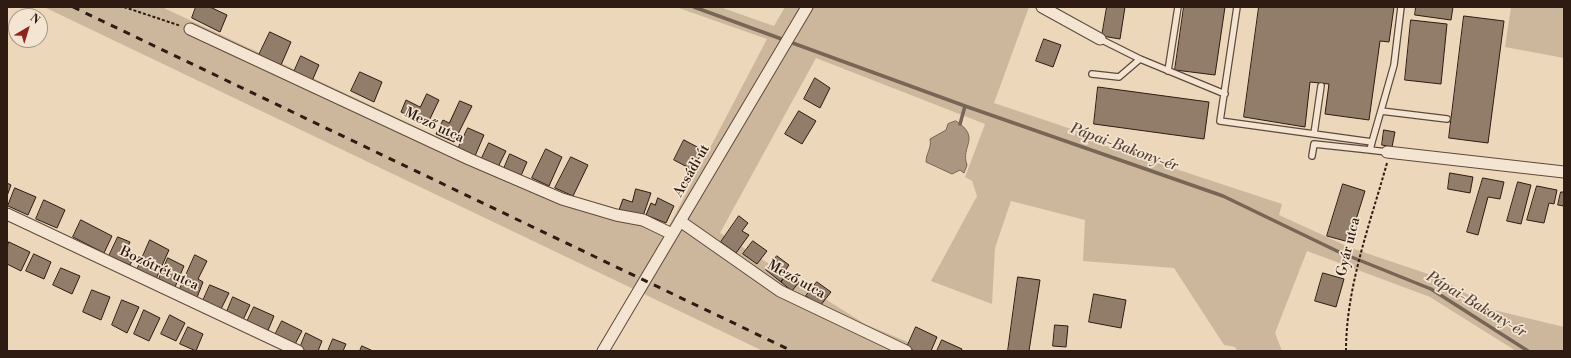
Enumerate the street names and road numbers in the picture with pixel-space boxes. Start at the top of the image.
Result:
street label: Mező utca [402,105,466,147]
street label: Acsádi út [670,142,714,200]
street label: Gyár utca [1334,216,1364,278]
street label: Bozótrét utca [117,243,201,295]
street label: Mező utca [764,257,828,303]

